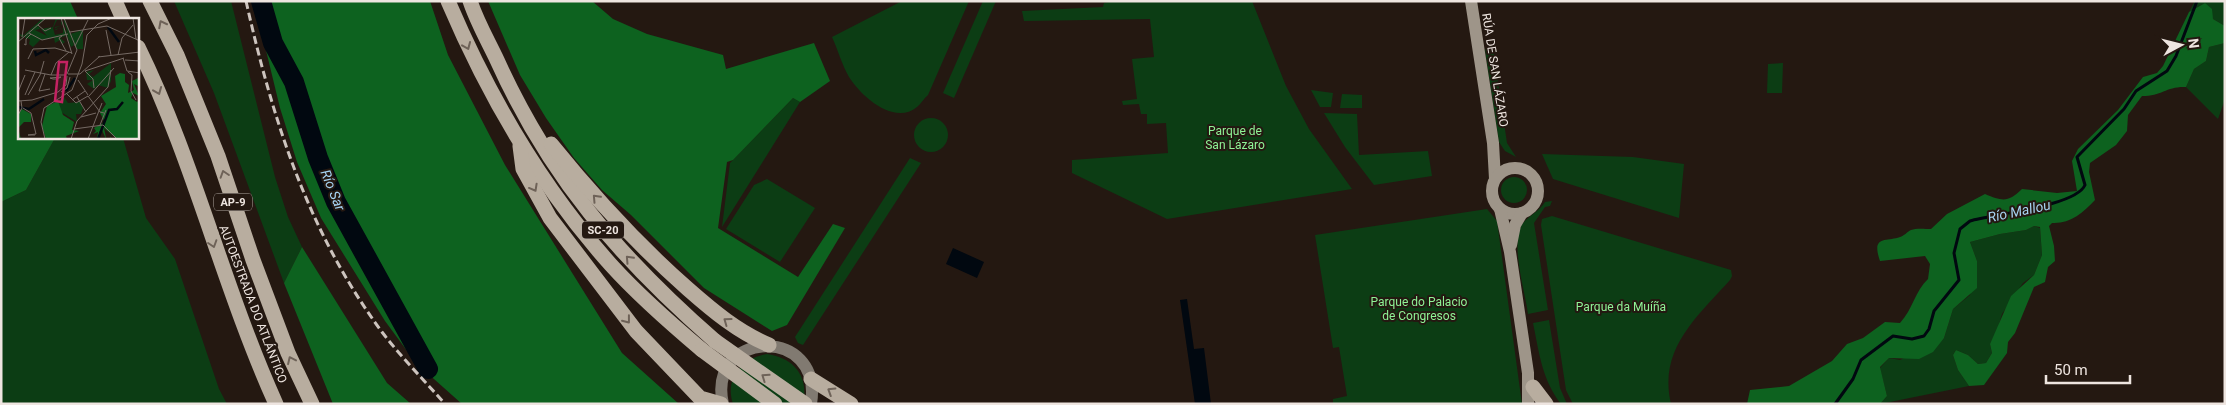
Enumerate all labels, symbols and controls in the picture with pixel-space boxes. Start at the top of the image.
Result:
street label: RÚA DE SAN LÁZARO [1479,12,1512,128]
inset map [18,18,139,139]
one-way arrow [158,20,168,29]
north arrow [2156,20,2206,70]
text: N [2185,38,2202,49]
one-way arrow [461,41,472,50]
one-way arrow [151,86,162,95]
park label: Parque de San Lázaro [1205,124,1265,152]
water label: Río Sar [318,167,349,213]
one-way arrow [220,170,230,179]
one-way arrow [527,183,537,192]
road number: AP-9 [214,193,252,210]
one-way arrow [593,194,602,203]
water label: Río Mallou [1986,196,2052,225]
road number: SC-20 [582,222,624,238]
street label: AUTOESTRADA DO ATLÁNTICO [216,223,291,385]
one-way arrow [208,239,218,248]
one-way arrow [626,256,635,265]
park label: Parque do Palacio de Congresos [1371,295,1468,323]
park label: Parque da Muíña [1576,300,1666,314]
one-way arrow [622,314,630,323]
one-way arrow [723,318,733,327]
scale bar [2046,352,2130,384]
one-way arrow [287,356,297,365]
text: 50 m [2054,361,2088,379]
one-way arrow [761,374,771,383]
one-way arrow [828,388,837,397]

